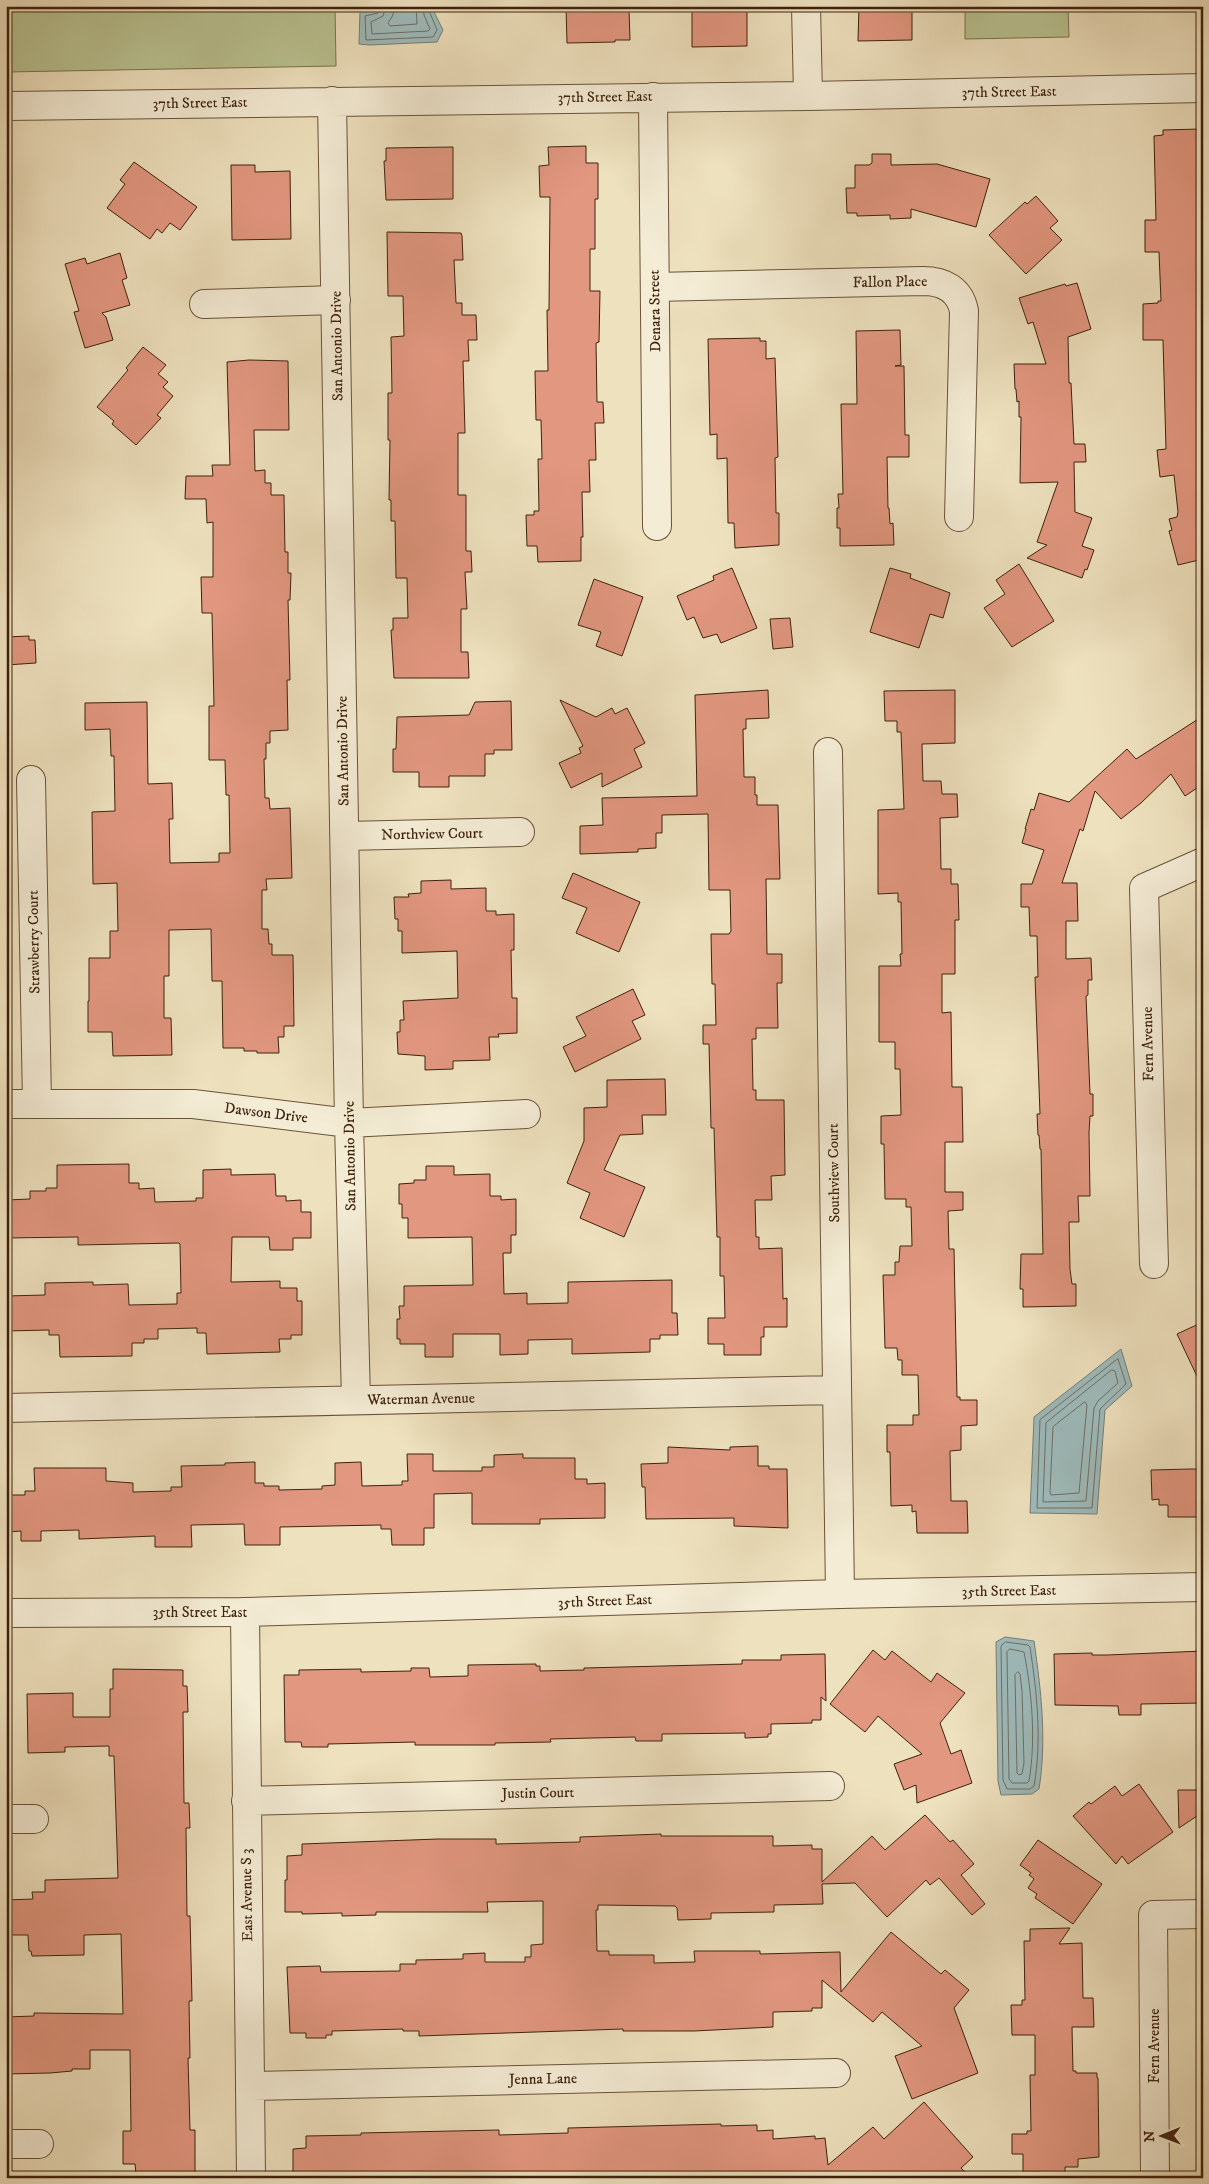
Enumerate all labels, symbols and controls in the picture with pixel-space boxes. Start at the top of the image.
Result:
street label: 37th Street East [961,82,1057,102]
street label: 37th Street East [557,87,653,107]
street label: 37th Street East [152,93,248,113]
street label: Denara Street [645,270,665,352]
street label: Fallon Place [853,272,927,292]
street label: San Antonio Drive [327,291,347,401]
street label: San Antonio Drive [333,696,353,806]
street label: Northview Court [381,824,483,844]
street label: Strawberry Court [24,890,44,994]
street label: Fern Avenue [1138,1006,1158,1082]
street label: Dawson Drive [223,1098,309,1128]
street label: San Antonio Drive [340,1101,360,1211]
street label: Southview Court [824,1123,844,1223]
street label: Waterman Avenue [366,1389,475,1409]
street label: 35th Street East [962,1581,1057,1601]
street label: 35th Street East [557,1590,653,1612]
street label: 35th Street East [153,1603,247,1622]
street label: Justin Court [500,1783,575,1803]
street label: East Avenue S 3 [237,1848,257,1942]
street label: Fern Avenue [1145,2009,1164,2083]
street label: Jenna Lane [507,2069,577,2089]
north arrow [1136,2112,1186,2162]
text: N [1141,2130,1159,2142]

